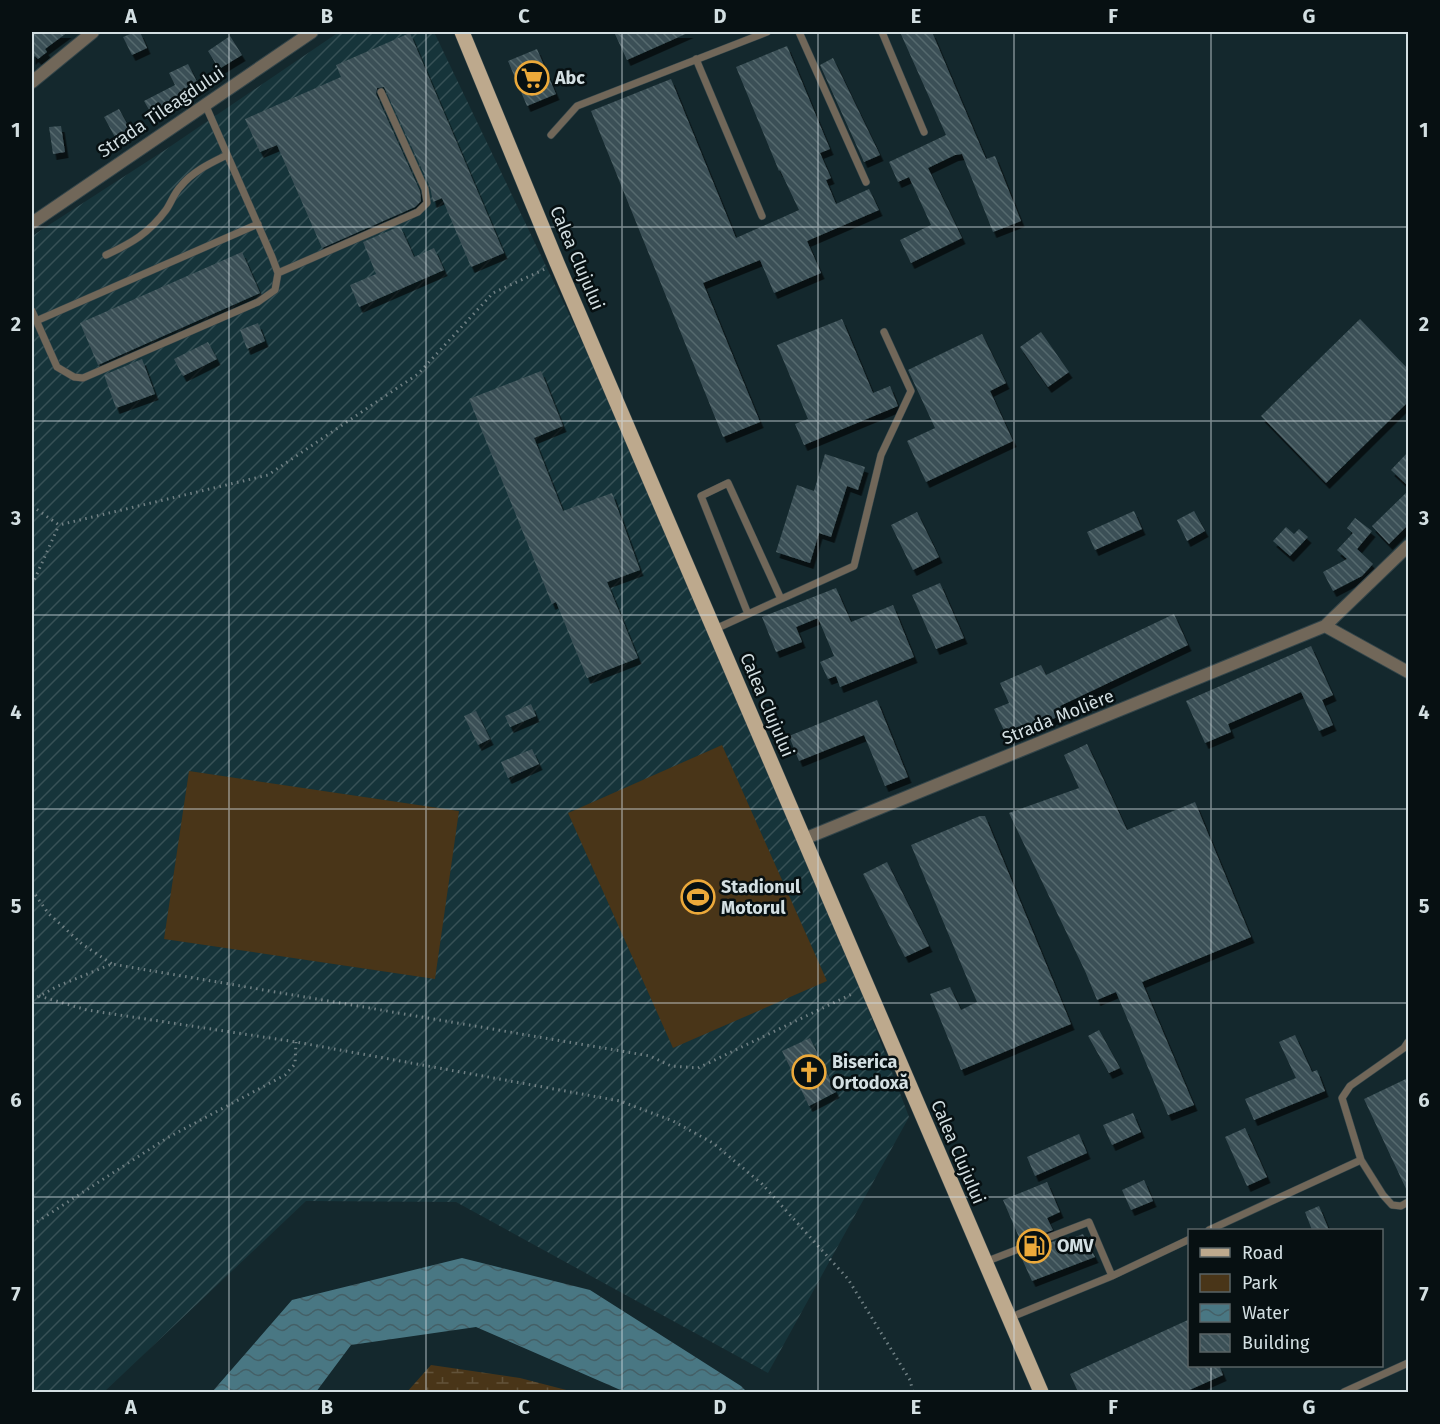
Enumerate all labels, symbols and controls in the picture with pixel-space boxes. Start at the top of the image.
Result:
text: A [124,4,138,28]
text: B [321,4,333,28]
text: C [518,4,530,28]
text: D [713,4,727,28]
text: E [911,4,921,28]
text: F [1108,4,1118,28]
text: G [1303,4,1315,28]
supermarket icon: Abc [514,60,550,96]
street label: Strada Tileagdului [94,62,228,162]
place label: Abc [554,67,585,89]
text: 1 [11,118,21,142]
text: 1 [1419,118,1429,142]
street label: Calea Clujului [545,203,609,313]
text: 2 [11,312,21,336]
text: 2 [1419,312,1429,336]
text: 3 [10,506,21,530]
text: 3 [1418,506,1429,530]
street label: Calea Clujului [735,650,799,760]
street label: Strada Molière [999,685,1117,749]
text: 4 [10,700,22,724]
text: 4 [1418,700,1430,724]
place label: Stadionul Motorul [721,876,801,919]
sports icon: Stadionul Motorul [680,879,716,915]
text: 5 [11,894,22,918]
text: 5 [1419,894,1430,918]
place label: Biserica Ortodoxă [832,1051,909,1094]
church icon: Biserica Ortodoxă [791,1054,827,1090]
text: 6 [10,1088,22,1112]
text: 6 [1418,1088,1430,1112]
street label: Calea Clujului [926,1097,990,1207]
fuel station icon: OMV [1016,1228,1052,1264]
legend [1188,1229,1383,1367]
place label: OMV [1057,1235,1094,1257]
text: Road [1242,1242,1284,1264]
text: Park [1242,1272,1278,1294]
text: 7 [11,1282,21,1306]
text: 7 [1419,1282,1429,1306]
text: Water [1242,1302,1289,1324]
text: Building [1242,1332,1310,1354]
text: A [124,1395,138,1419]
text: B [321,1395,333,1419]
text: C [518,1395,530,1419]
text: D [713,1395,727,1419]
text: E [911,1395,921,1419]
text: F [1108,1395,1118,1419]
text: G [1303,1395,1315,1419]

